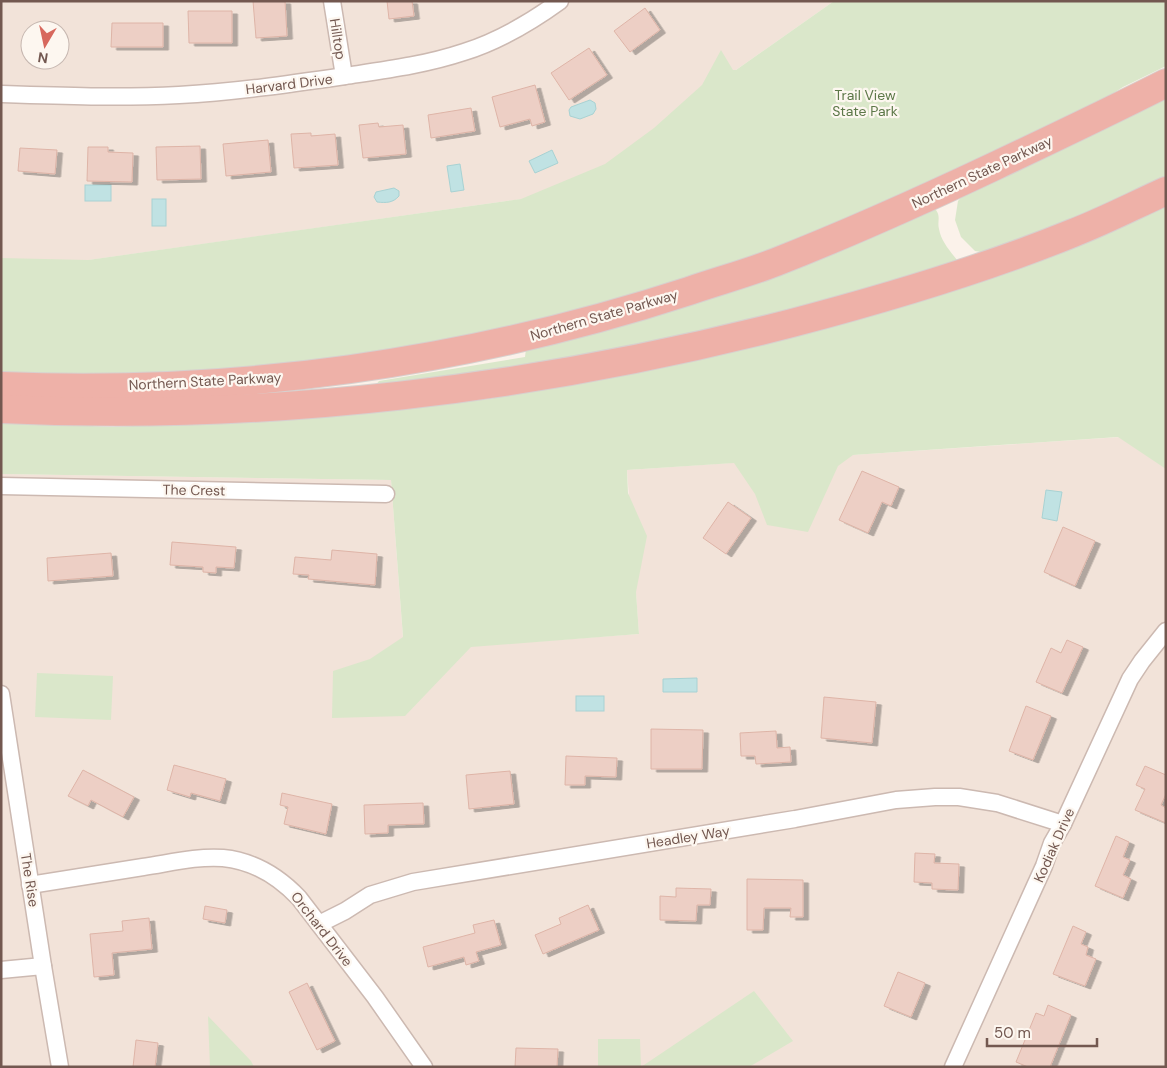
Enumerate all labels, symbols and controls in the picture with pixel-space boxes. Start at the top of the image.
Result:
street label: Hilltop [326,17,350,61]
north arrow [20,20,70,70]
text: N [37,48,49,68]
street label: Harvard Drive [244,70,334,98]
park label: Trail View State Park [832,86,898,120]
street label: Northern State Parkway [909,131,1055,212]
street label: Northern State Parkway [528,285,680,345]
street label: Northern State Parkway [128,368,282,394]
street label: The Crest [162,480,226,500]
street label: Kodiak Drive [1030,805,1078,885]
street label: Headley Way [645,821,731,852]
street label: The Rise [17,852,43,908]
street label: Orchard Drive [287,888,357,970]
scale bar [987,1016,1097,1048]
text: 50 m [994,1023,1031,1043]

